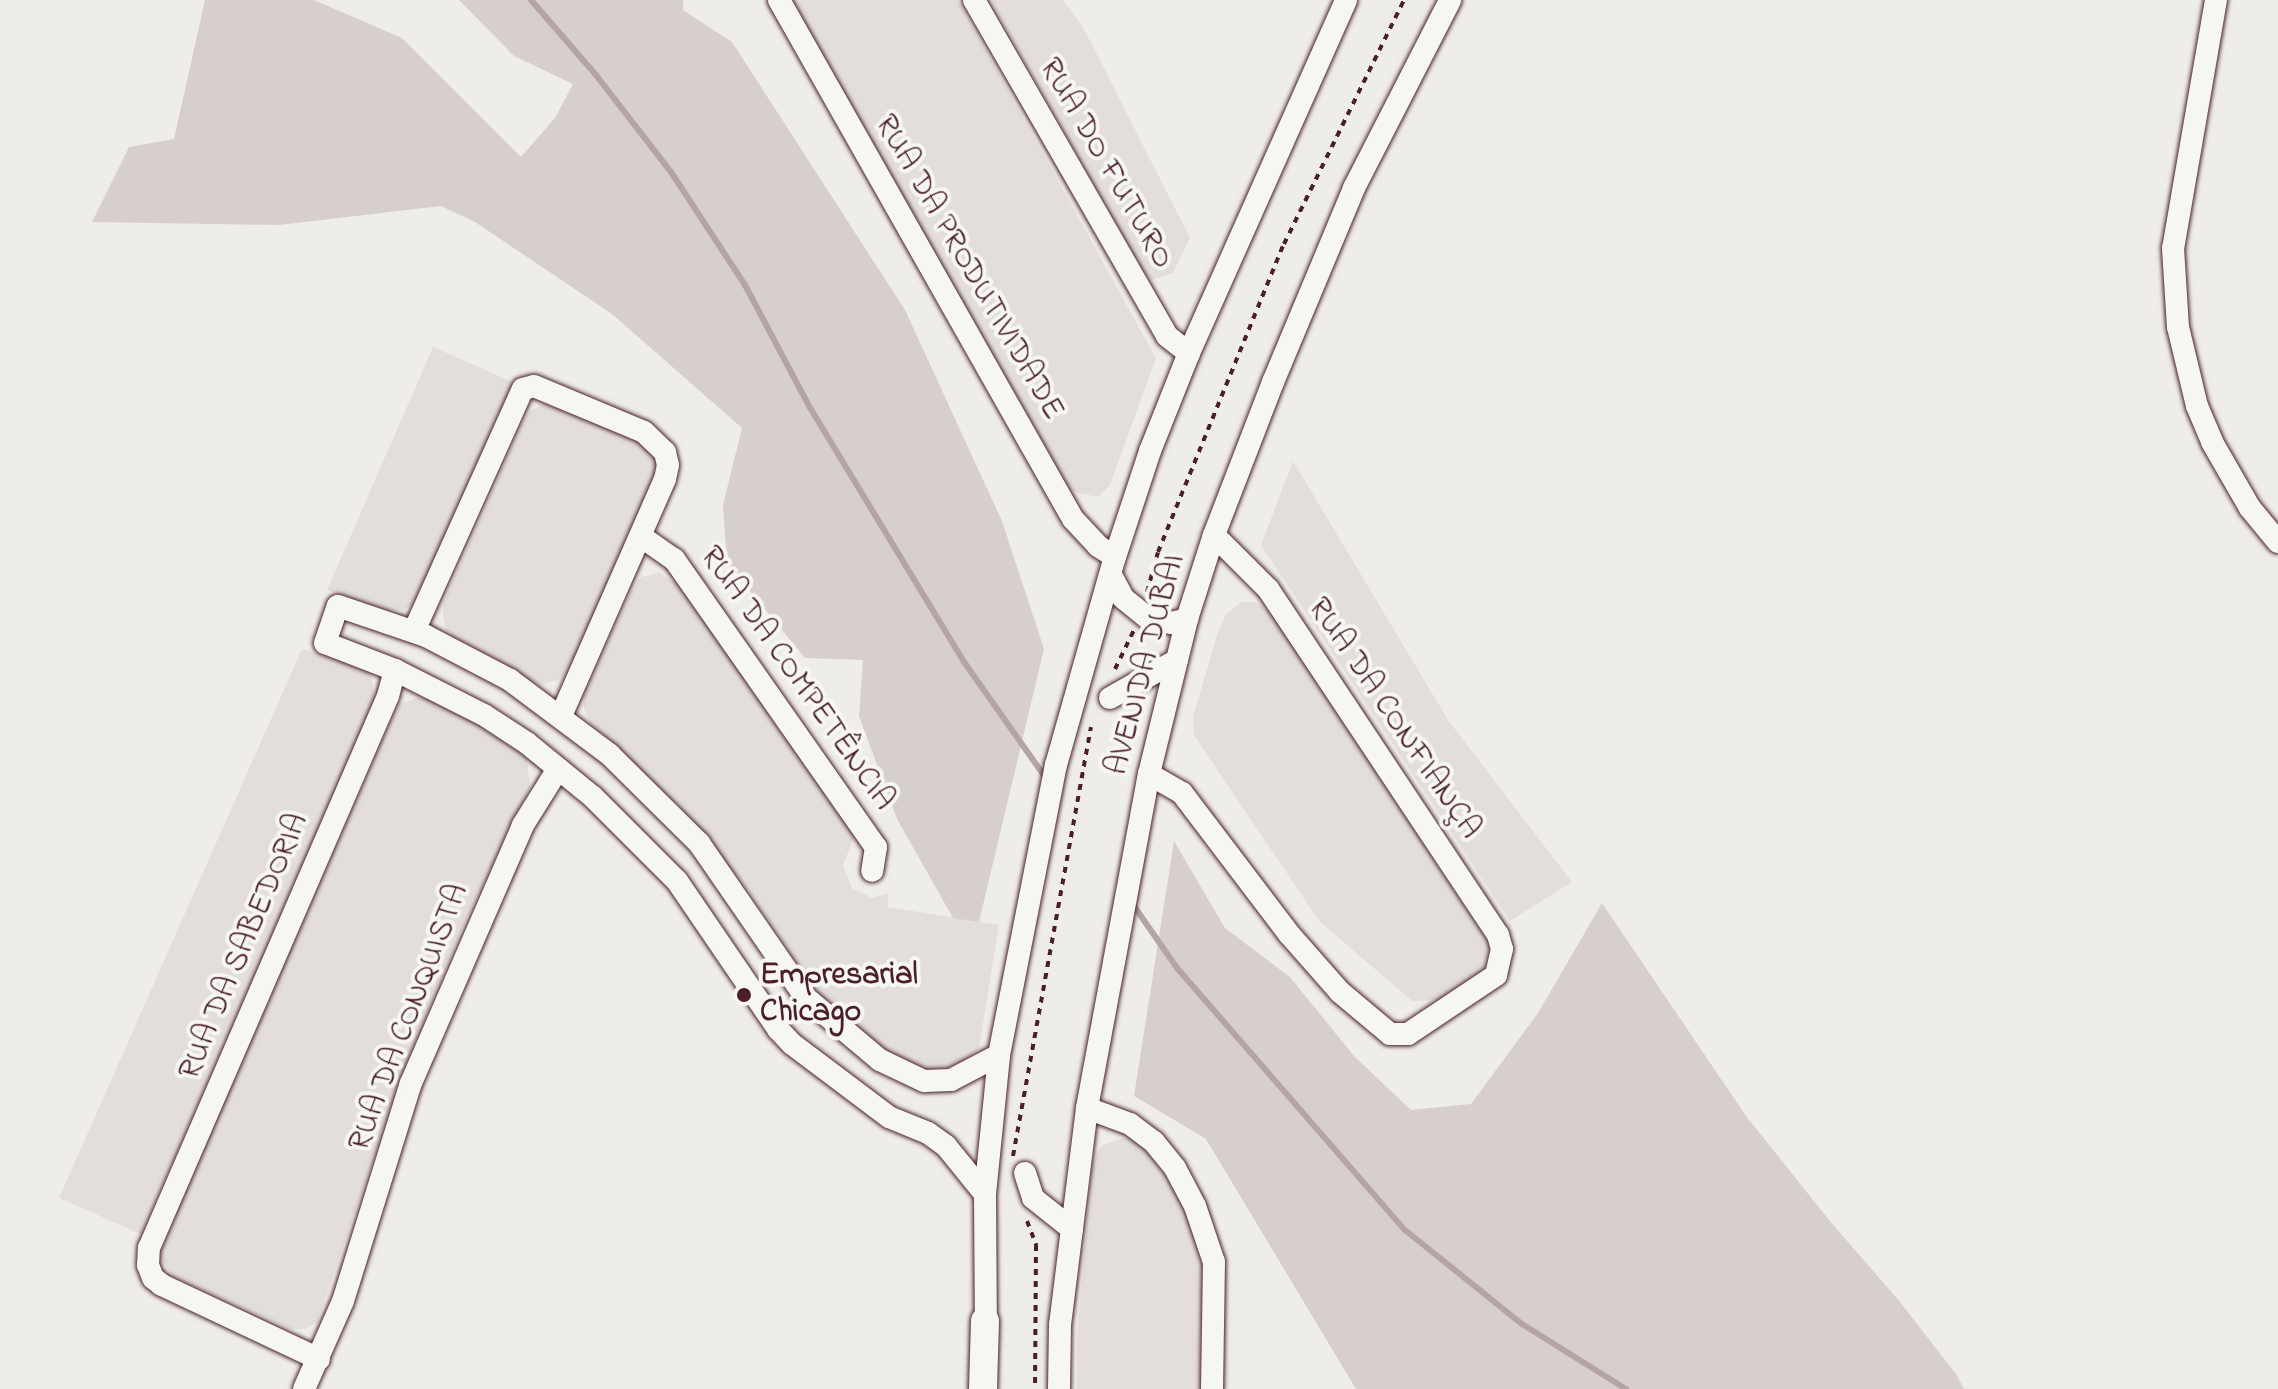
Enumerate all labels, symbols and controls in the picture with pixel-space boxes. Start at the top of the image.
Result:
street label: RUA DO FUTURO [1029,52,1181,276]
street label: RUA DA PRODUTIVIDADE [865,108,1071,428]
street label: RUA DA COMPETÊNCIA [690,539,902,819]
street label: AVENIDA DUBAI [1099,550,1195,780]
street label: RUA DA CONFIANÇA [1298,591,1488,847]
street label: RUA DA SABEDORIA [172,808,318,1086]
street label: RUA DA CONQUISTA [341,879,479,1157]
place label: Empresarial Chicago [760,958,918,1033]
marker: Empresarial Chicago [735,986,753,1004]

